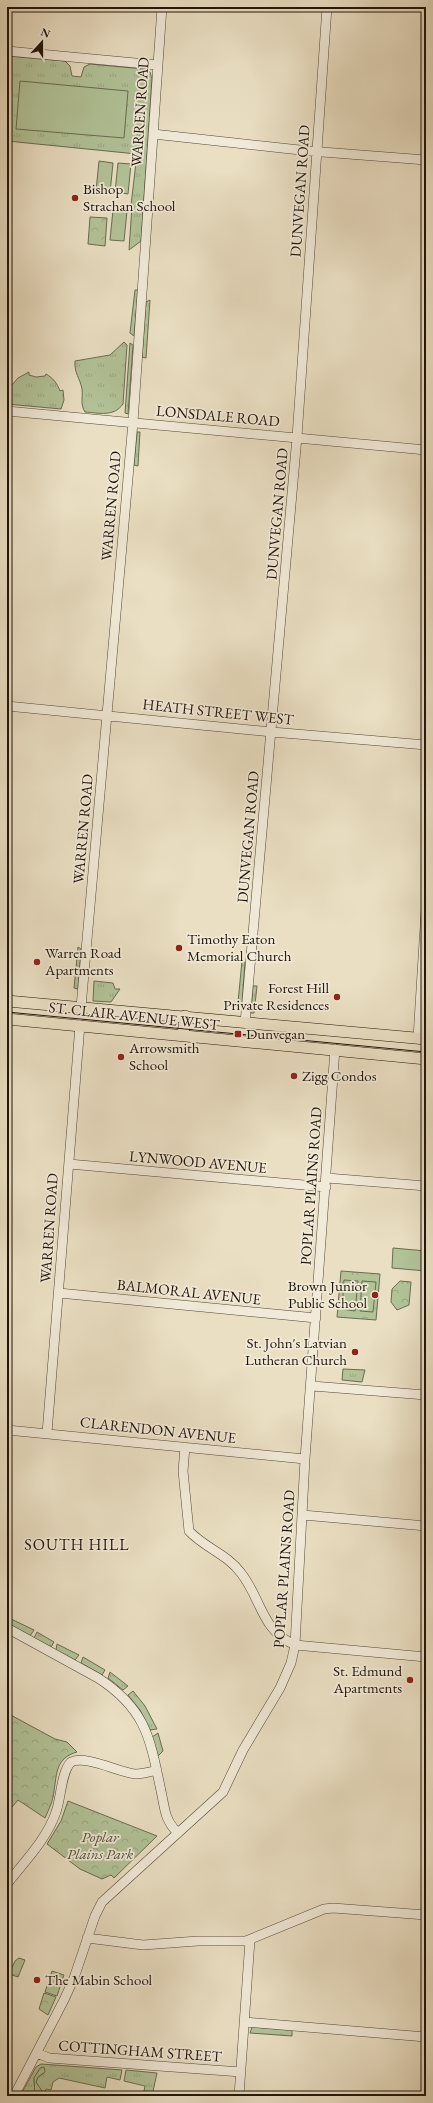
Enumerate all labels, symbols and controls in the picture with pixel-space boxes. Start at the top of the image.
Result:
north arrow [22,22,62,62]
text: N [39,25,52,41]
street label: WARREN ROAD [126,56,153,168]
street label: DUNVEGAN ROAD [285,124,314,258]
place label: Bishop Strachan School [83,179,176,215]
marker: Bishop Strachan School [70,193,80,203]
street label: LONSDALE ROAD [155,401,281,430]
street label: DUNVEGAN ROAD [261,447,292,581]
street label: WARREN ROAD [96,450,125,562]
street label: HEATH STREET WEST [142,694,295,729]
street label: DUNVEGAN ROAD [232,770,263,904]
street label: WARREN ROAD [68,773,97,885]
place label: Timothy Eaton Memorial Church [187,929,292,965]
place label: Warren Road Apartments [44,943,122,979]
marker: Timothy Eaton Memorial Church [174,943,184,953]
marker: Warren Road Apartments [32,957,42,967]
place label: Forest Hill Private Residences [223,978,329,1014]
marker: Forest Hill Private Residences [332,992,342,1002]
street label: ST. CLAIR AVENUE WEST [48,997,221,1034]
place label: Dunvegan [246,1024,305,1043]
marker: Dunvegan [233,1029,243,1039]
place label: Arrowsmith School [128,1038,200,1074]
marker: Arrowsmith School [116,1052,126,1062]
place label: Zigg Condos [302,1066,377,1085]
marker: Zigg Condos [289,1071,299,1081]
street label: POPLAR PLAINS ROAD [295,1106,326,1266]
street label: LYNWOOD AVENUE [128,1146,268,1177]
street label: WARREN ROAD [35,1172,62,1284]
street label: BALMORAL AVENUE [116,1274,262,1309]
place label: Brown Junior Public School [288,1276,367,1312]
marker: Brown Junior Public School [370,1290,380,1300]
place label: St. John's Latvian Lutheran Church [245,1333,347,1369]
marker: St. John's Latvian Lutheran Church [350,1347,360,1357]
street label: CLARENDON AVENUE [79,1412,237,1447]
street label: POPLAR PLAINS ROAD [268,1489,299,1649]
district label: SOUTH HILL [24,1534,130,1555]
place label: St. Edmund Apartments [332,1661,402,1697]
marker: St. Edmund Apartments [405,1675,415,1685]
park label: Poplar Plains Park [67,1827,133,1863]
place label: The Mabin School [45,1970,153,1989]
marker: The Mabin School [32,1975,42,1985]
street label: COTTINGHAM STREET [58,2035,223,2066]

